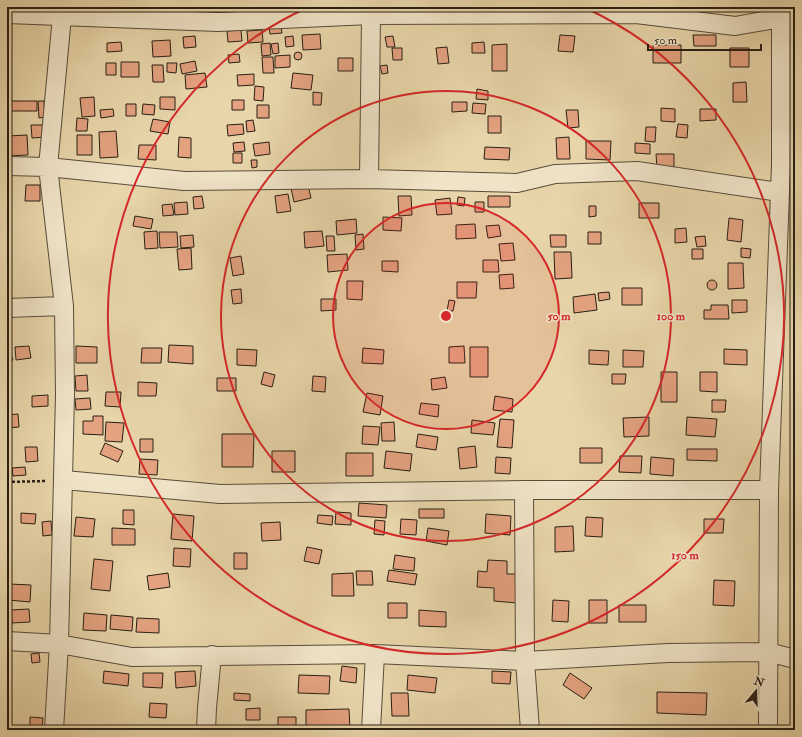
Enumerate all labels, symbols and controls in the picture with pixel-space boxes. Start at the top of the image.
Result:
scale bar [648,26,761,52]
text: 50 m [654,33,678,48]
centre of rings [439,309,453,323]
text: 50 m [547,309,571,324]
text: 100 m [657,309,686,324]
text: 150 m [671,548,699,563]
north arrow [736,671,776,711]
text: N [751,674,767,690]

